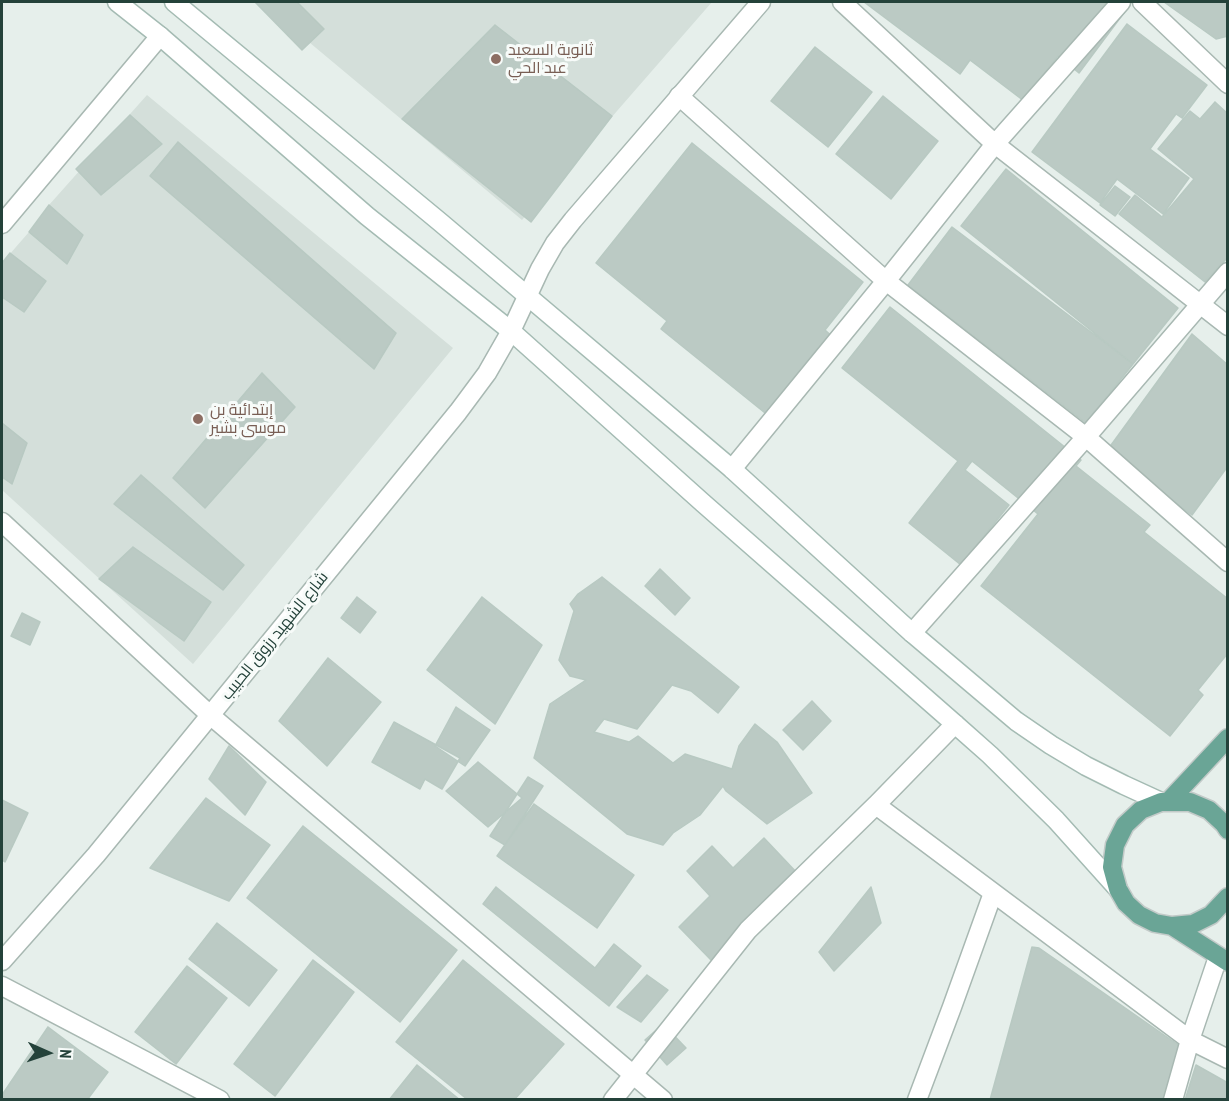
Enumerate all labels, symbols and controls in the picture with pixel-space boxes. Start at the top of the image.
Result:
place label: ثانوية السعيد عبد الحي [508,40,593,78]
marker: ثانوية السعيد عبد الحي [489,52,503,66]
place label: إبتدائية بن موسى بشير [210,400,286,438]
marker: إبتدائية بن موسى بشير [191,412,205,426]
street label: شارع الشهيد رزوق الحبيب [217,568,333,704]
north arrow [18,1023,78,1083]
text: N [56,1049,76,1059]

